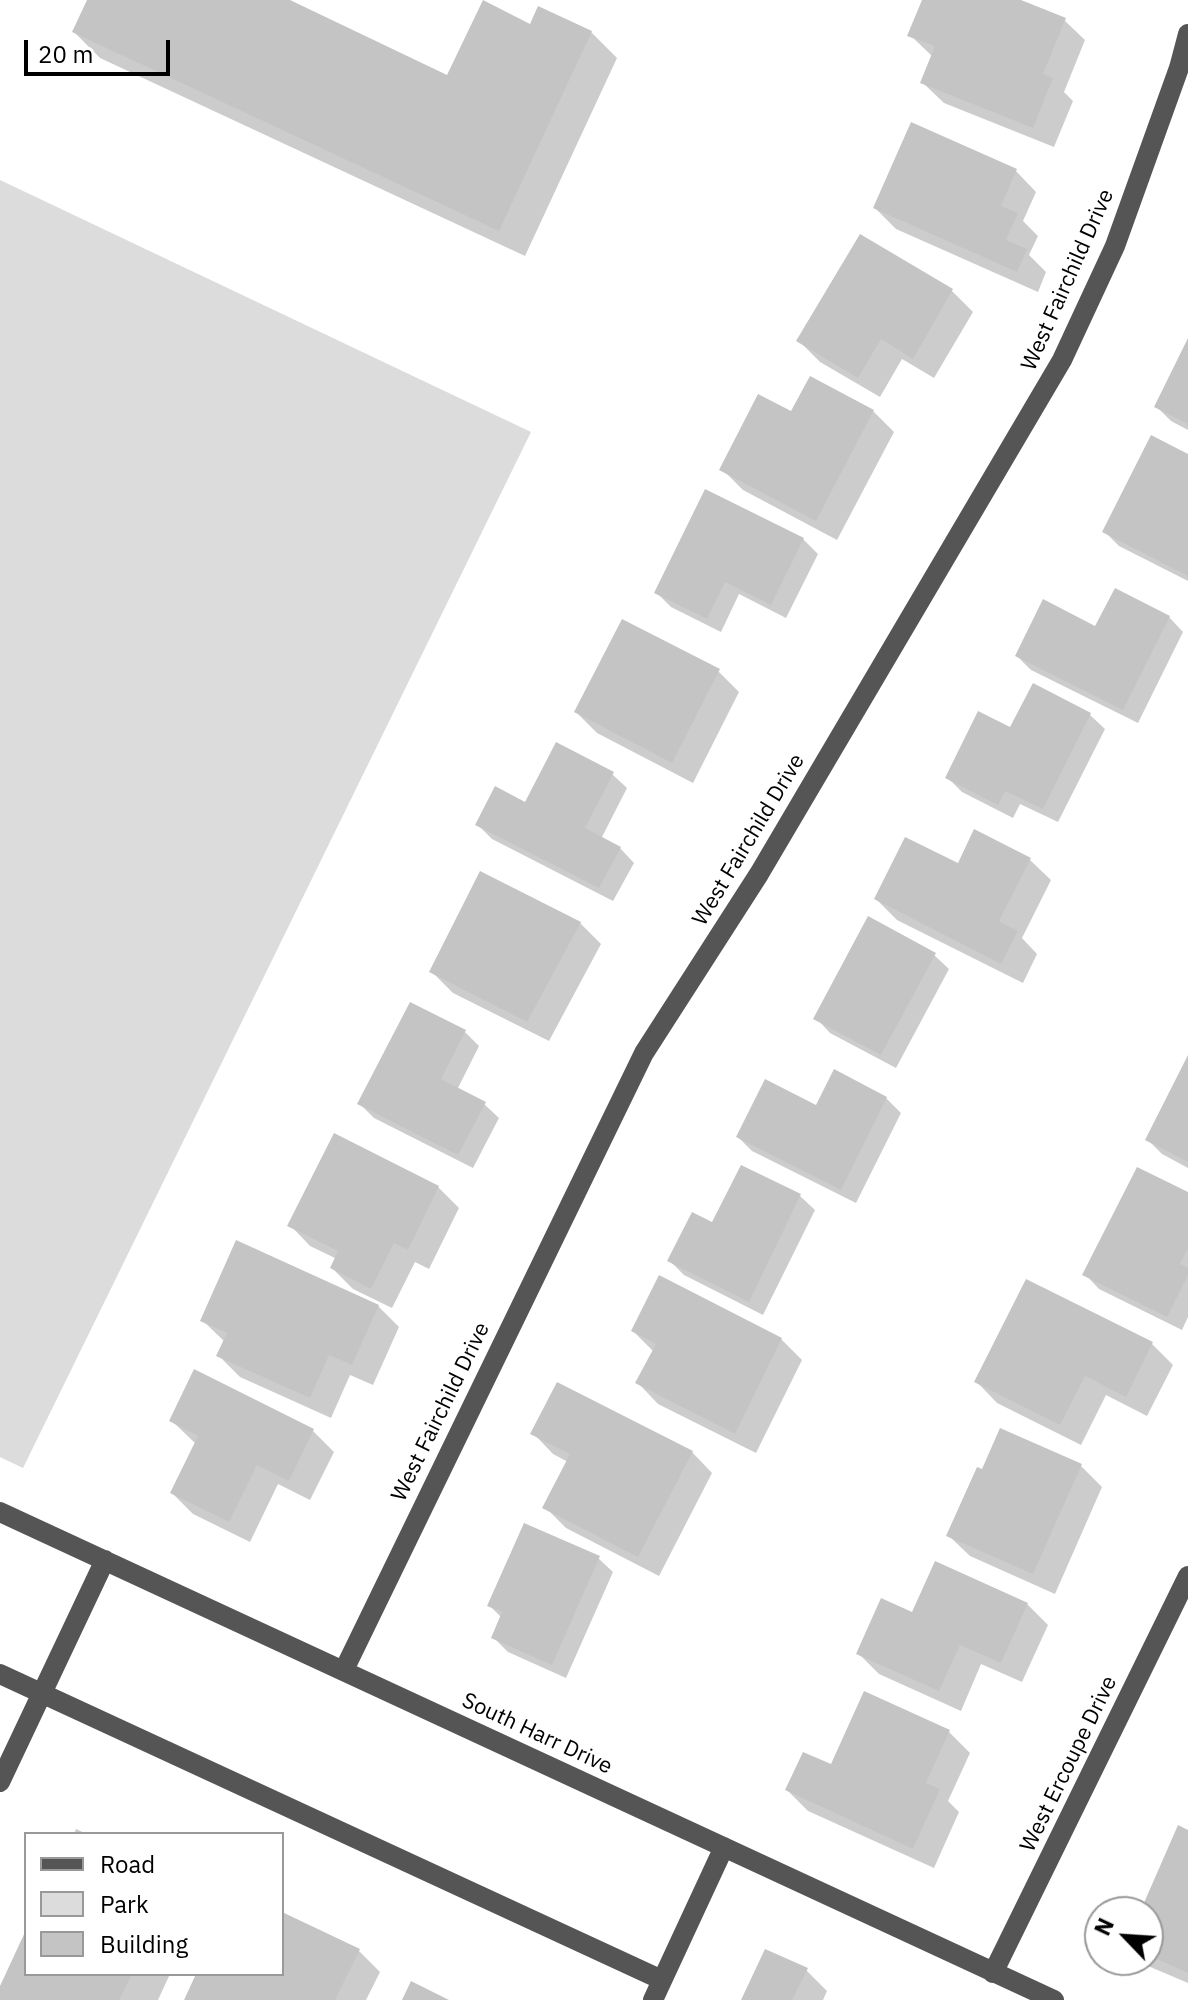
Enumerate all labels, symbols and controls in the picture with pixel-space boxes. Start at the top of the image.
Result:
scale bar [28,24,174,74]
text: 20 m [38,38,93,70]
street label: West Fairchild Drive [1016,185,1120,375]
street label: West Fairchild Drive [687,749,811,931]
street label: West Fairchild Drive [386,1318,496,1506]
street label: West Ercoupe Drive [1015,1672,1123,1856]
street label: South Harr Drive [458,1688,616,1780]
legend [24,1832,284,1976]
text: Road [100,1848,155,1880]
text: Park [100,1888,149,1920]
north arrow [1084,1896,1164,1976]
text: N [1087,1913,1120,1940]
text: Building [100,1928,188,1960]

